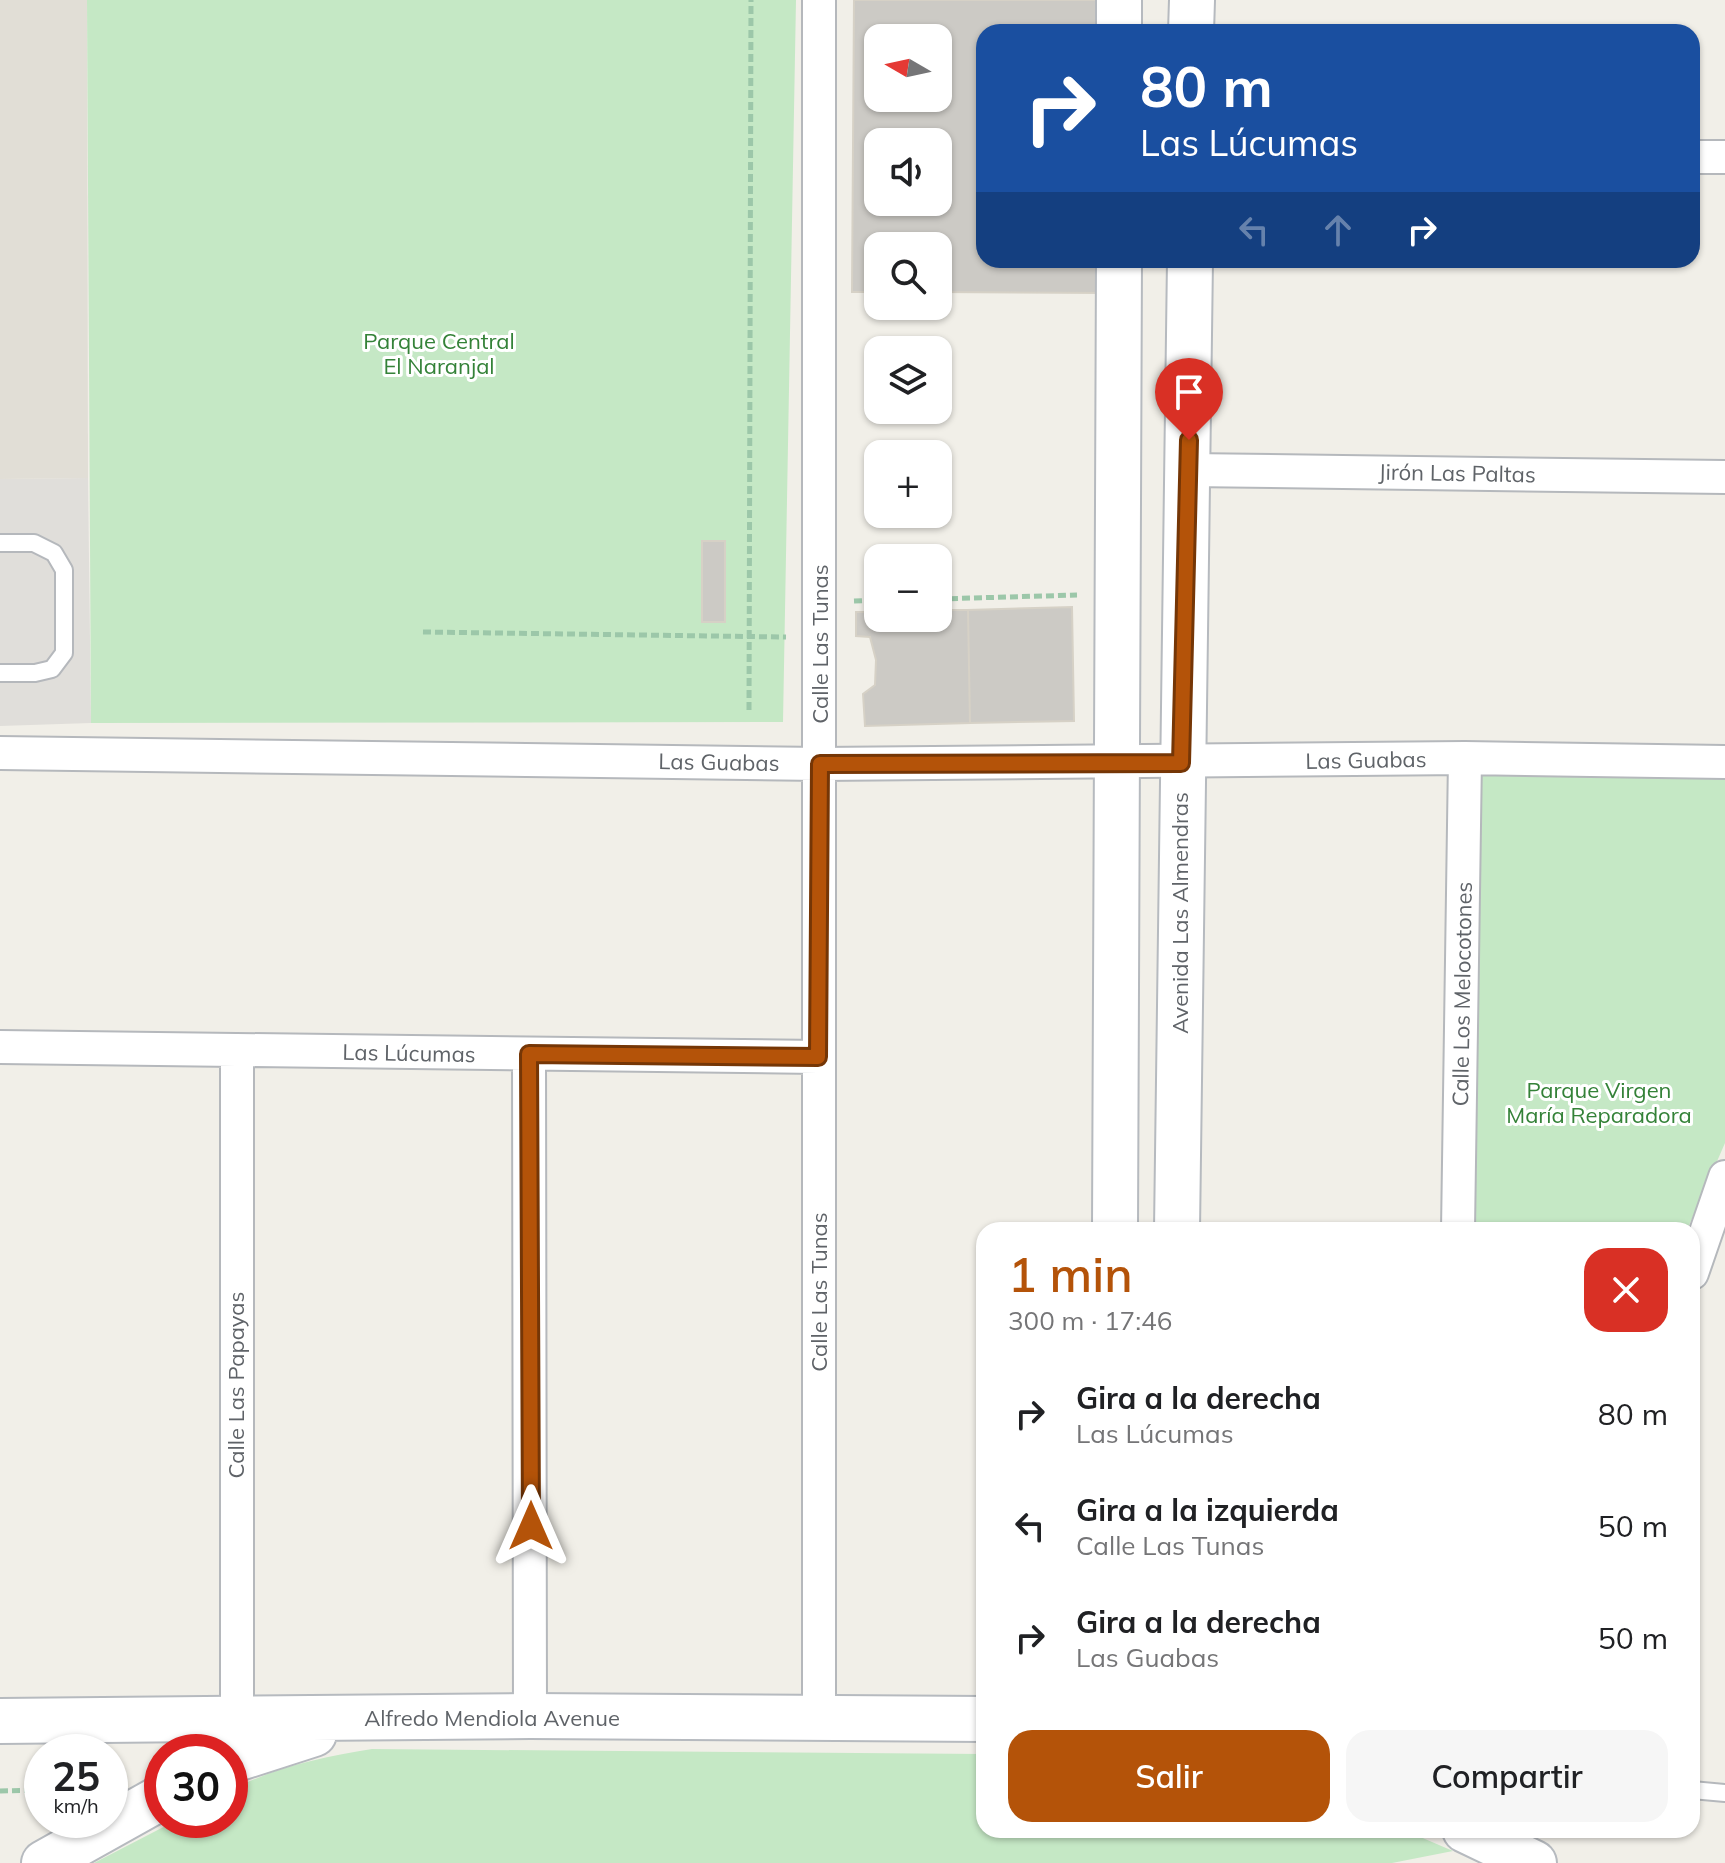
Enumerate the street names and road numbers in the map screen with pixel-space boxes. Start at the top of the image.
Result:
street label: Jirón Las Paltas [1378,458,1536,488]
street label: Calle Las Tunas [806,564,834,724]
street label: Las Guabas [1305,745,1427,775]
street label: Las Guabas [658,747,780,777]
street label: Avenida Las Almendras [1166,792,1194,1034]
street label: Calle Los Melocotones [1446,881,1478,1107]
street label: Las Lúcumas [342,1038,476,1068]
street label: Calle Las Tunas [805,1212,833,1372]
street label: Calle Las Papayas [222,1292,250,1478]
street label: Alfredo Mendiola Avenue [364,1704,620,1732]

